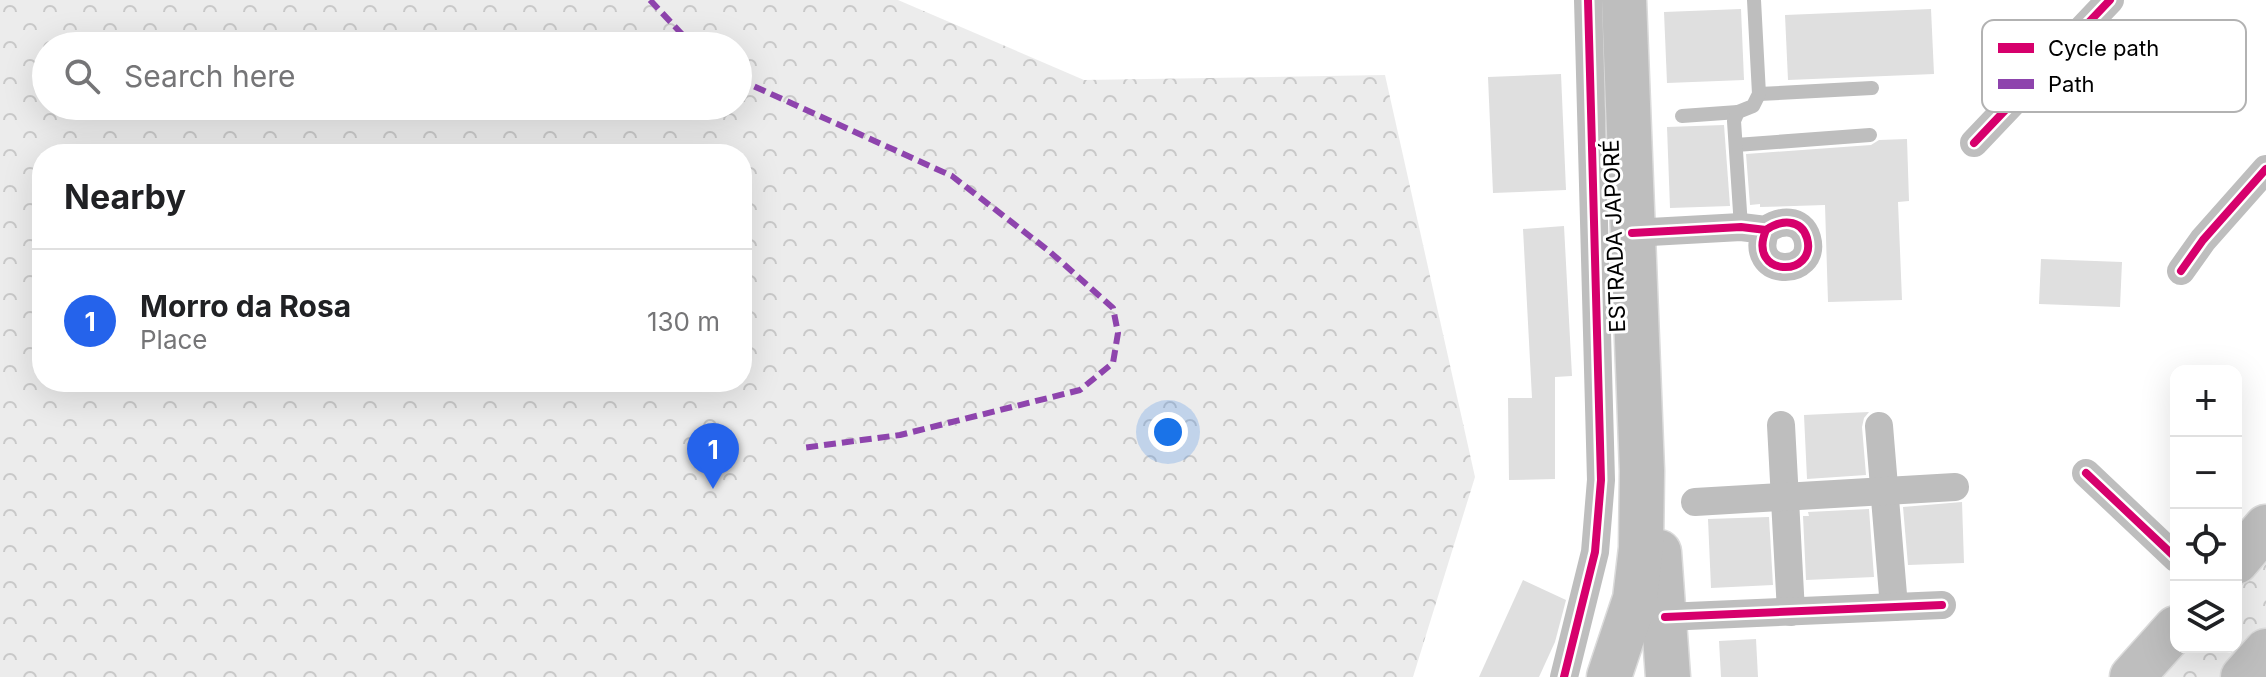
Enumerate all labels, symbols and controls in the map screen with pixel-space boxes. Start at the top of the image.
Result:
legend [1982,20,2246,112]
search box [32,32,752,120]
text: Cycle path [2048,35,2159,61]
icon: search [60,54,104,98]
text: Search here [124,58,296,94]
text: Path [2048,71,2095,97]
street label: ESTRADA JAPORÉ [1598,139,1630,333]
text: Nearby [64,176,186,217]
text: Morro da Rosa [140,288,351,324]
text: 1 [84,306,96,337]
text: 130 m [647,306,720,337]
text: Place [140,324,208,355]
map controls [2170,365,2242,653]
button: + [2170,365,2242,437]
your location [1148,412,1188,452]
pin: 1 [687,423,739,489]
button: − [2170,437,2242,509]
button: locate [2170,509,2242,581]
button: layers [2170,581,2242,653]

